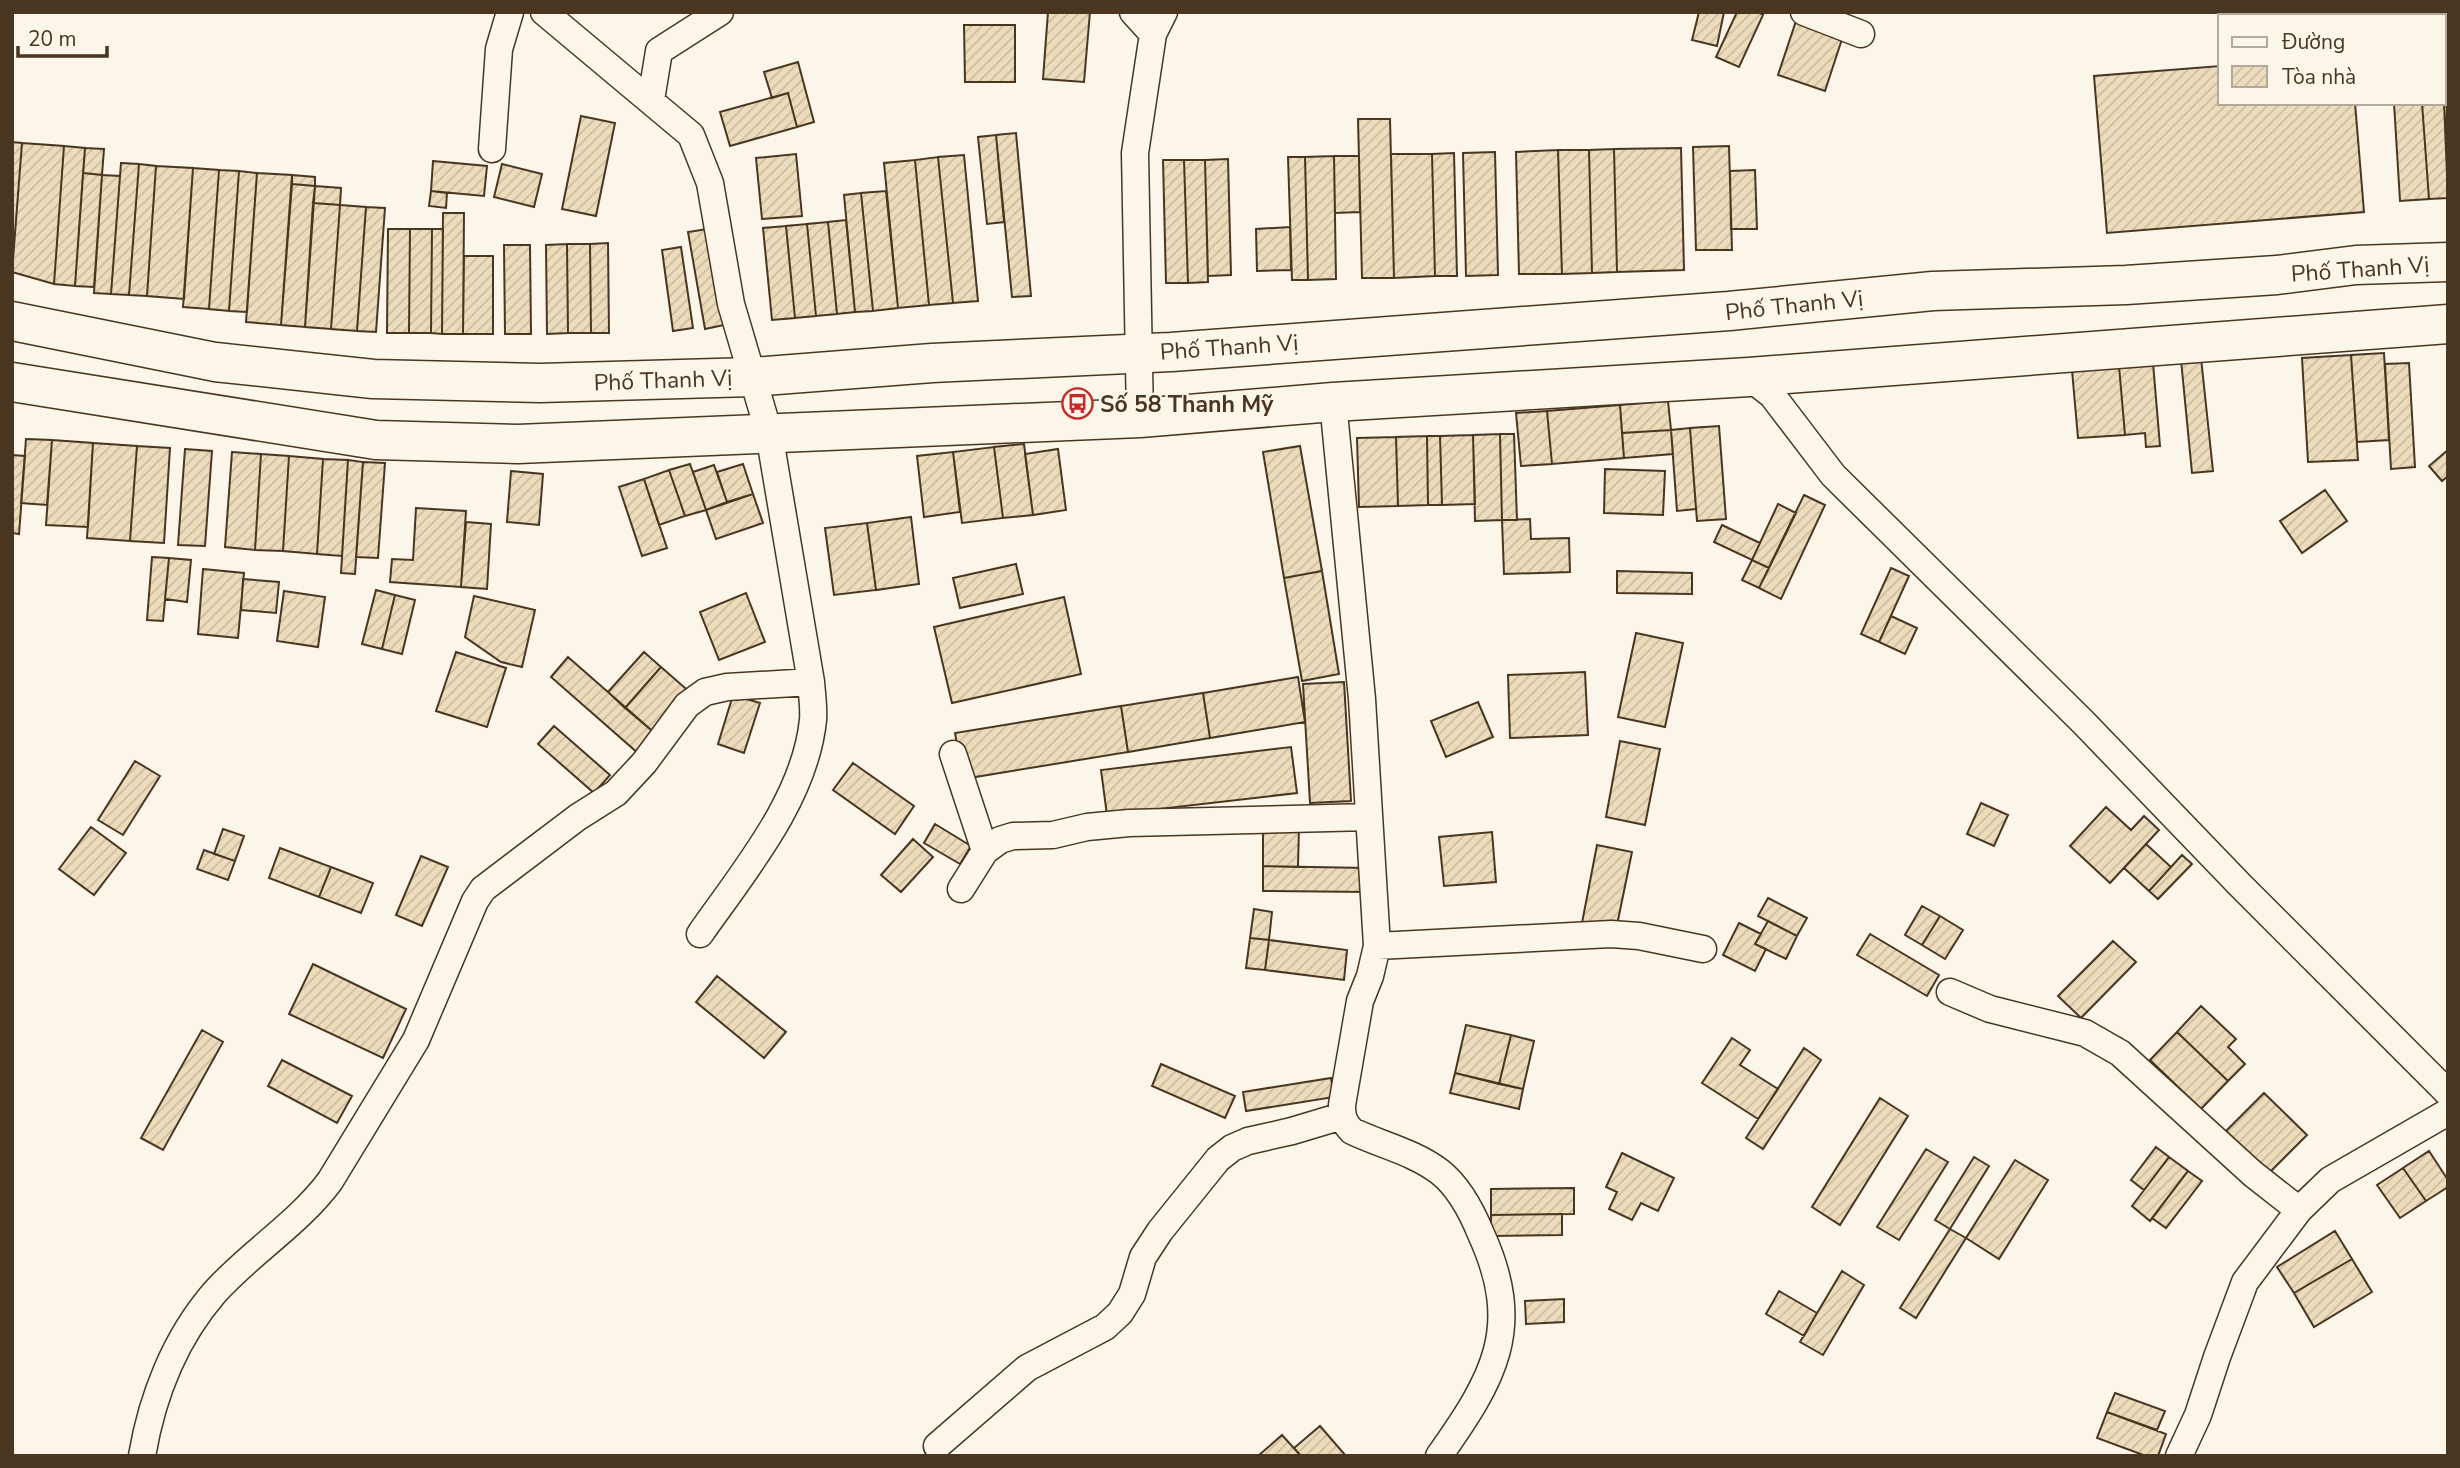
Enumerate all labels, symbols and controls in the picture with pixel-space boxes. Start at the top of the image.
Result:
scale bar [18,14,107,58]
legend [2218,14,2446,105]
text: 20 m [28,25,77,53]
text: Đường [2281,28,2345,56]
text: Tòa nhà [2282,63,2356,91]
street label: Phố Thanh Vị [2290,249,2430,290]
street label: Phố Thanh Vị [1723,283,1865,328]
street label: Phố Thanh Vị [1159,327,1299,368]
street label: Phố Thanh Vị [593,363,733,398]
bus stop icon: Số 58 Thanh Mỹ [1060,387,1094,421]
place label: Số 58 Thanh Mỹ [1100,389,1274,420]

